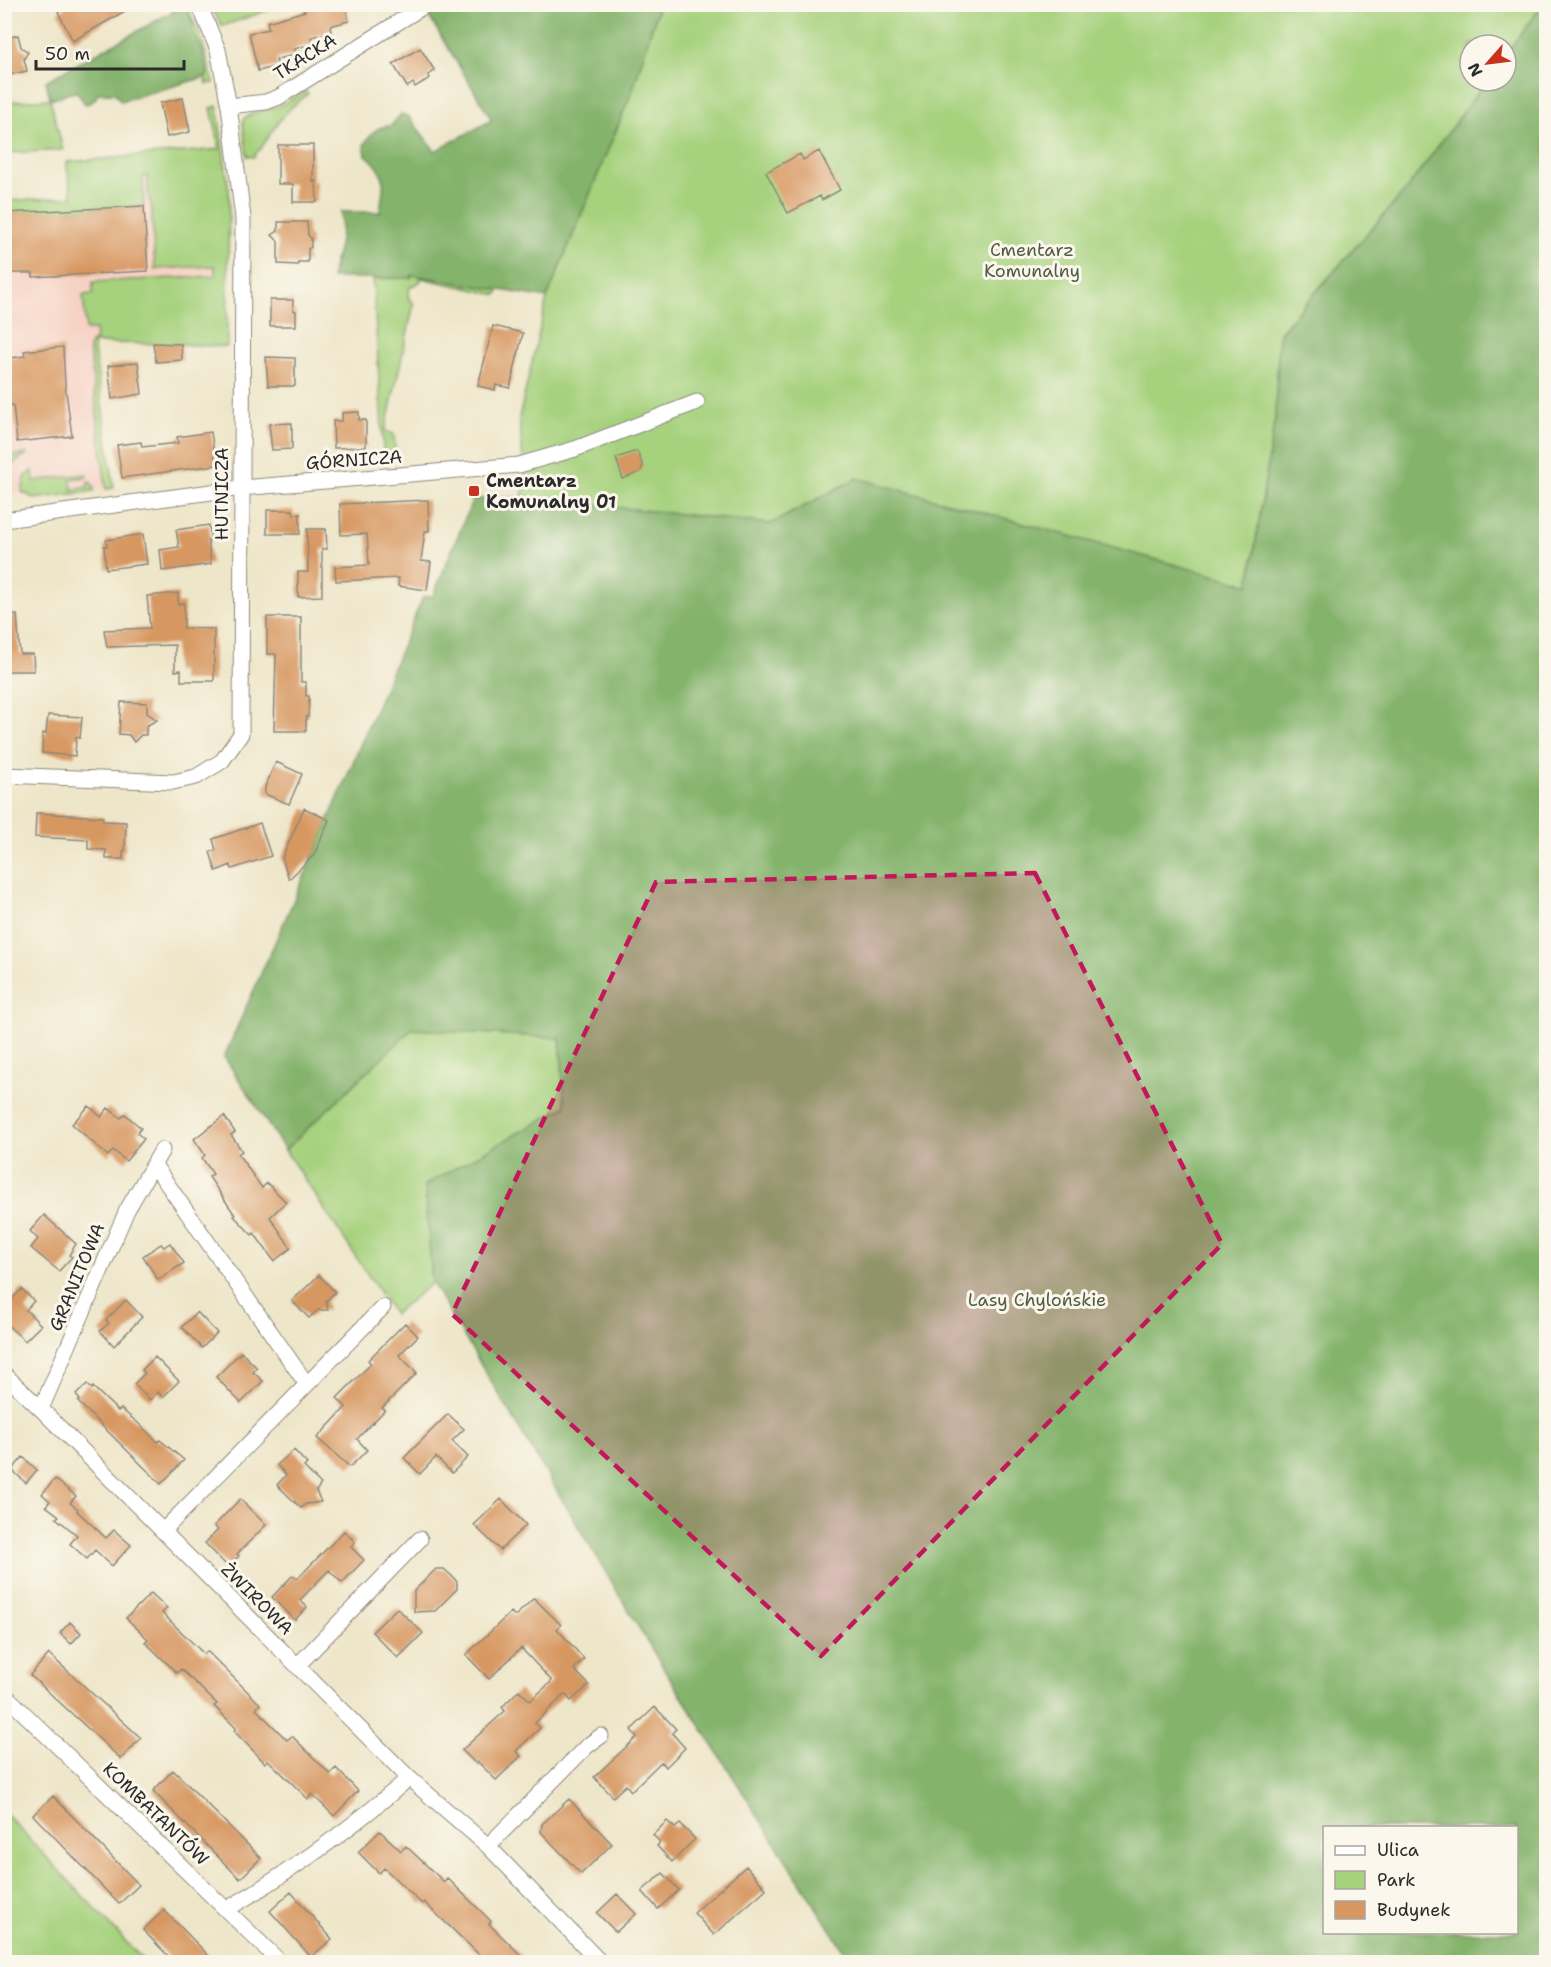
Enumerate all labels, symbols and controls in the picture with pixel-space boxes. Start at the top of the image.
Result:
street label: TKACKA [269,28,341,86]
scale bar [36,33,184,71]
north arrow [1458,33,1518,93]
text: 50 m [45,42,90,66]
text: N [1463,59,1487,80]
park label: Cmentarz Komunalny [984,238,1080,283]
street label: GÓRNICZA [305,445,403,475]
street label: HUTNICZA [210,447,234,541]
place label: Cmentarz Komunalny 01 [486,469,616,514]
marker: Cmentarz Komunalny 01 [467,484,481,498]
street label: GRANITOWA [44,1219,110,1335]
park label: Lasy Chylońskie [968,1288,1106,1312]
street label: ŻWIROWA [216,1558,298,1640]
street label: KOMBATANTÓW [98,1757,214,1871]
legend [1323,1826,1518,1934]
text: Ulica [1377,1838,1419,1862]
text: Park [1377,1868,1416,1892]
text: Budynek [1377,1898,1451,1922]

